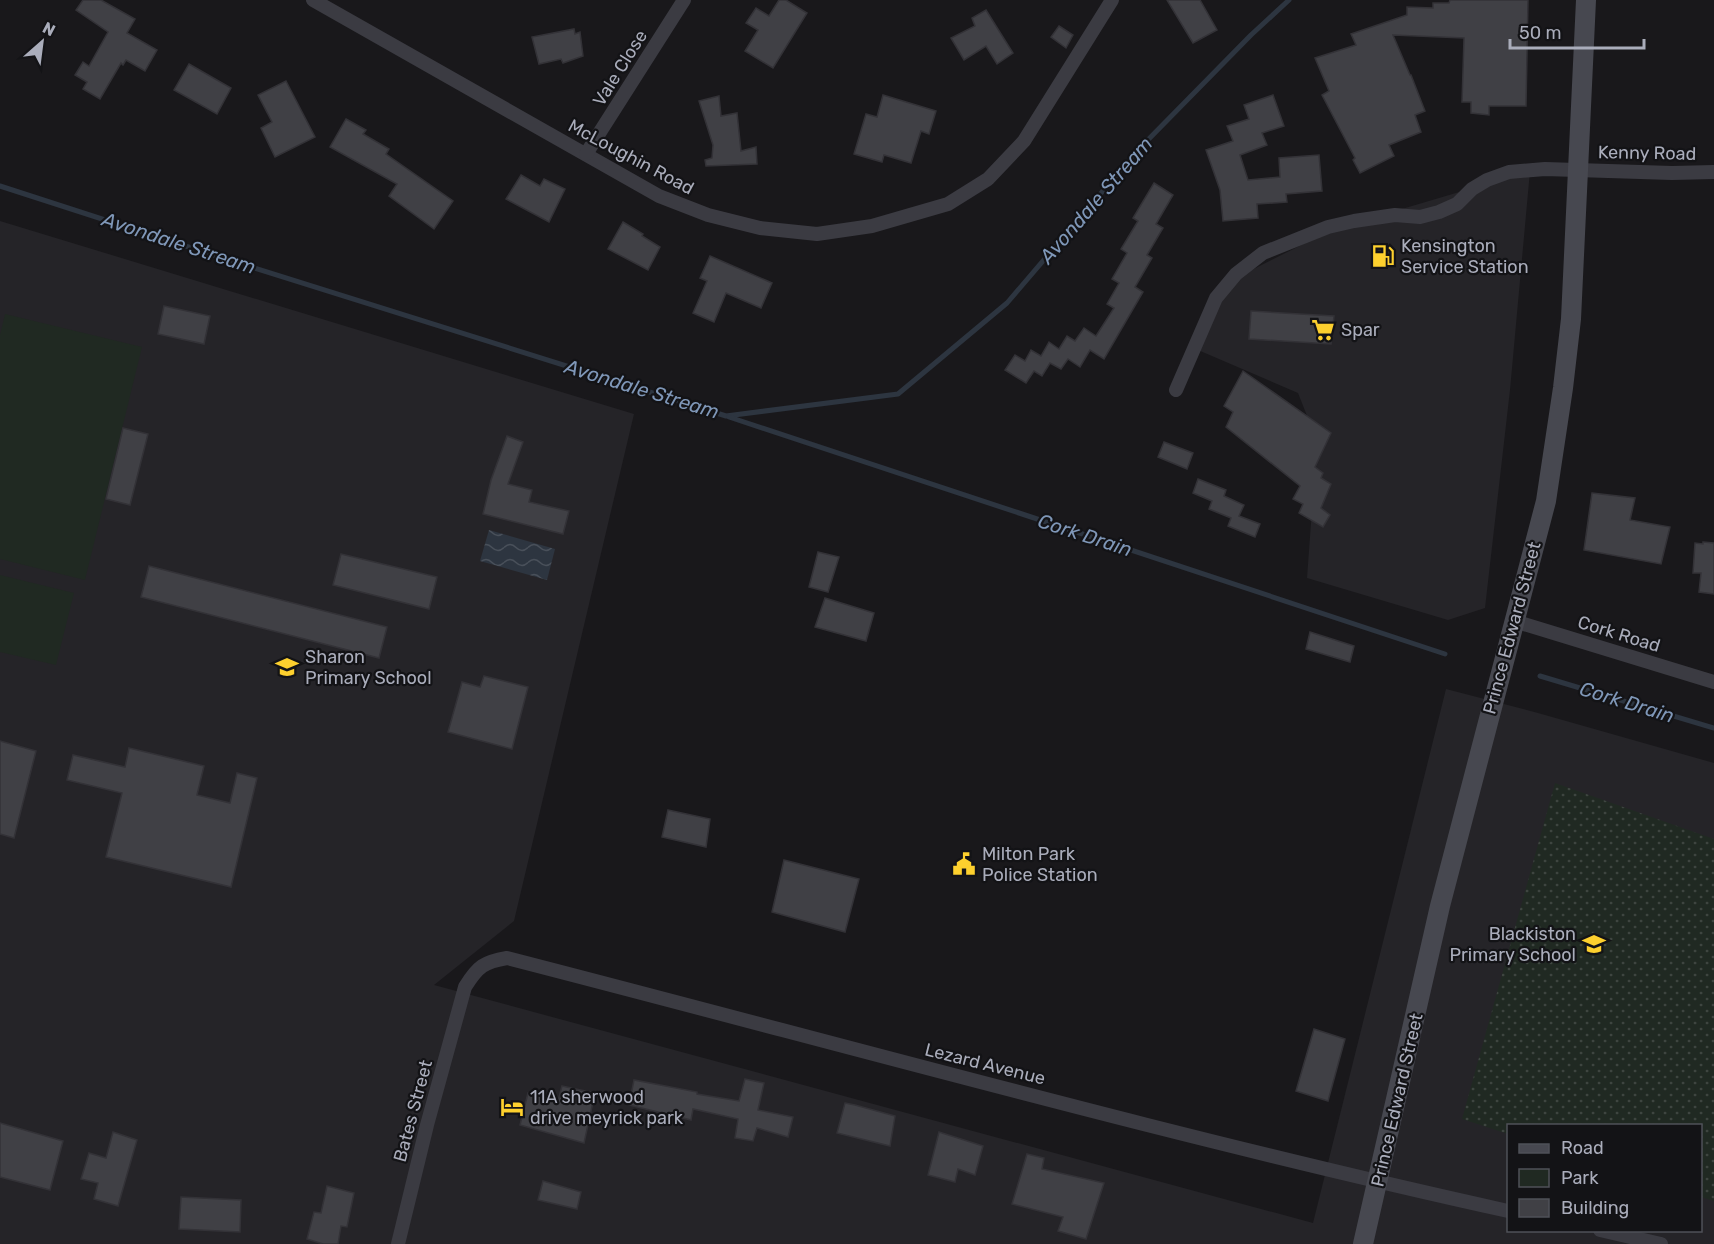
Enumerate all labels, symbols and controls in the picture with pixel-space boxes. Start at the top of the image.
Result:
north arrow [12,12,72,72]
scale bar [1510,12,1644,50]
text: N [39,18,58,40]
text: 50 m [1519,22,1562,44]
street label: Vale Close [588,26,652,110]
street label: McLoughin Road [564,115,698,199]
water label: Avondale Stream [1034,132,1158,269]
street label: Kenny Road [1598,141,1696,165]
water label: Avondale Stream [98,207,259,279]
place label: Kensington Service Station [1401,235,1529,278]
fuel station icon: Kensington Service Station [1370,243,1396,269]
supermarket icon: Spar [1310,317,1336,343]
place label: Spar [1341,319,1380,341]
water label: Avondale Stream [561,354,722,424]
water label: Cork Drain [1035,509,1135,561]
street label: Prince Edward Street [1478,539,1546,717]
street label: Cork Road [1575,611,1663,657]
place label: Sharon Primary School [305,646,432,689]
school or university icon: Sharon Primary School [274,654,300,680]
water label: Cork Drain [1577,676,1677,728]
place label: Milton Park Police Station [982,843,1098,886]
public building icon: Milton Park Police Station [951,851,977,877]
place label: Blackiston Primary School [1449,923,1576,966]
school or university icon: Blackiston Primary School [1581,931,1607,957]
street label: Prince Edward Street [1366,1011,1428,1189]
street label: Lezard Avenue [922,1038,1048,1090]
street label: Bates Street [389,1058,437,1164]
place label: 11A sherwood drive meyrick park [530,1086,684,1129]
hotel icon: 11A sherwood drive meyrick park [499,1094,525,1120]
legend [1507,1124,1702,1232]
text: Road [1561,1137,1604,1159]
text: Park [1561,1167,1599,1189]
text: Building [1561,1197,1629,1219]

